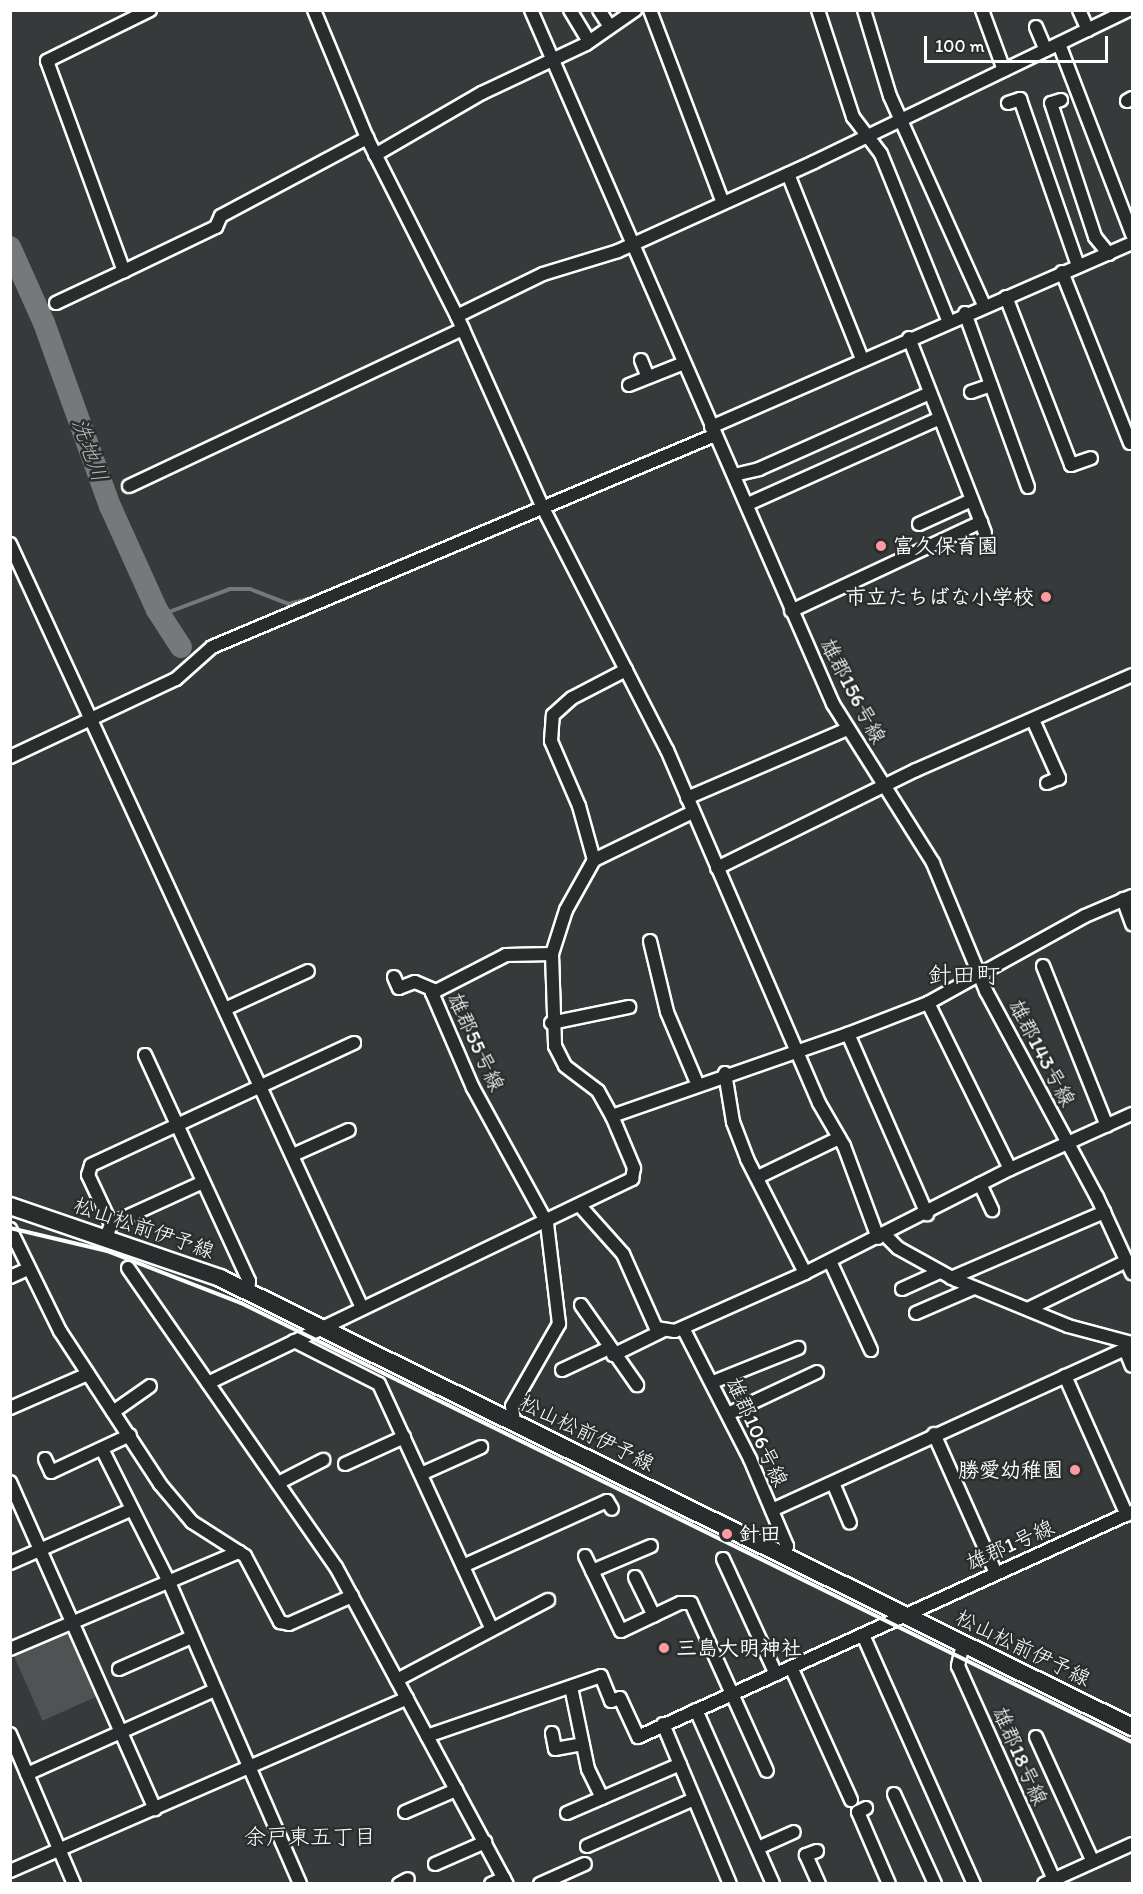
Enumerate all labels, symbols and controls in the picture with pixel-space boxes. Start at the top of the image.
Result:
scale bar [927,24,1112,62]
text: 100 m [935,35,985,57]
water label: 洗地川 [66,414,114,486]
place label: 富久保育園 [893,533,998,559]
marker: 富久保育園 [874,539,888,553]
place label: 市立たちばな小学校 [845,584,1034,610]
marker: 市立たちばな小学校 [1039,590,1053,604]
street label: 雄郡156号線 [815,634,891,748]
district label: 針田町 [928,961,1000,989]
street label: 雄郡55号線 [442,989,510,1095]
street label: 雄郡143号線 [1003,995,1081,1111]
street label: 松山松前伊予線 [70,1192,218,1264]
street label: 雄郡106号線 [721,1373,793,1491]
street label: 松山松前伊予線 [515,1389,659,1477]
place label: 勝愛幼稚園 [958,1457,1063,1483]
marker: 勝愛幼稚園 [1068,1463,1082,1477]
street label: 雄郡1号線 [962,1514,1058,1576]
place label: 針田 [739,1521,781,1547]
marker: 針田 [720,1527,734,1541]
street label: 松山松前伊予線 [951,1604,1095,1692]
place label: 三島大明神社 [676,1635,802,1661]
marker: 三島大明神社 [657,1641,671,1655]
street label: 雄郡18号線 [987,1703,1053,1809]
district label: 余戸東五丁目 [244,1824,376,1850]

